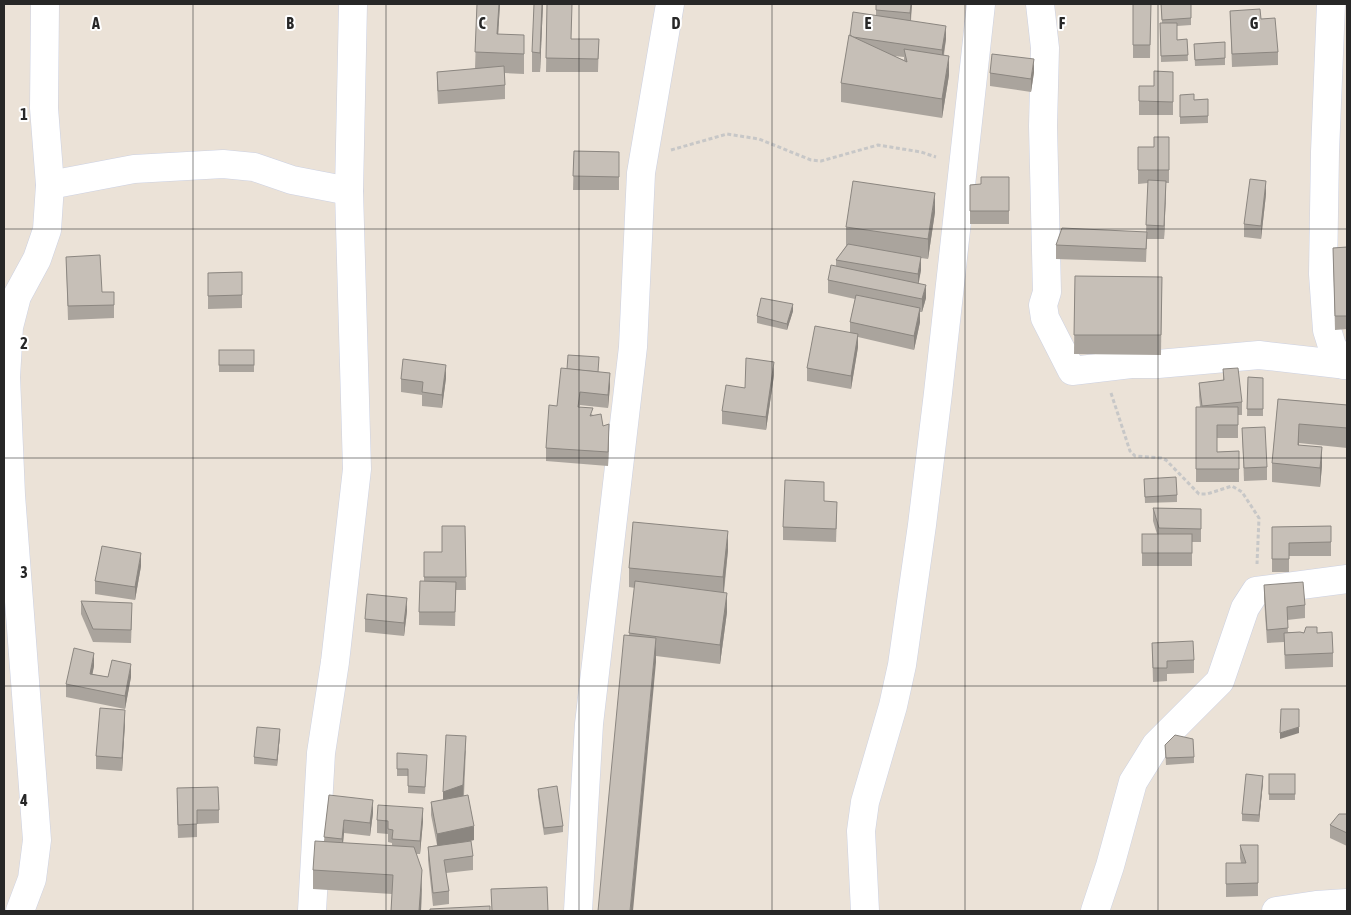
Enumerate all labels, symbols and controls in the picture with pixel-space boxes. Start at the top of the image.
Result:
text: A [91,14,100,32]
text: B [286,14,294,32]
text: C [478,14,486,32]
text: D [672,14,681,32]
text: E [865,14,872,32]
text: F [1059,14,1066,32]
text: G [1250,14,1259,32]
text: 1 [20,105,28,123]
text: 2 [20,334,28,352]
text: 3 [20,563,28,581]
text: 4 [19,791,28,809]

